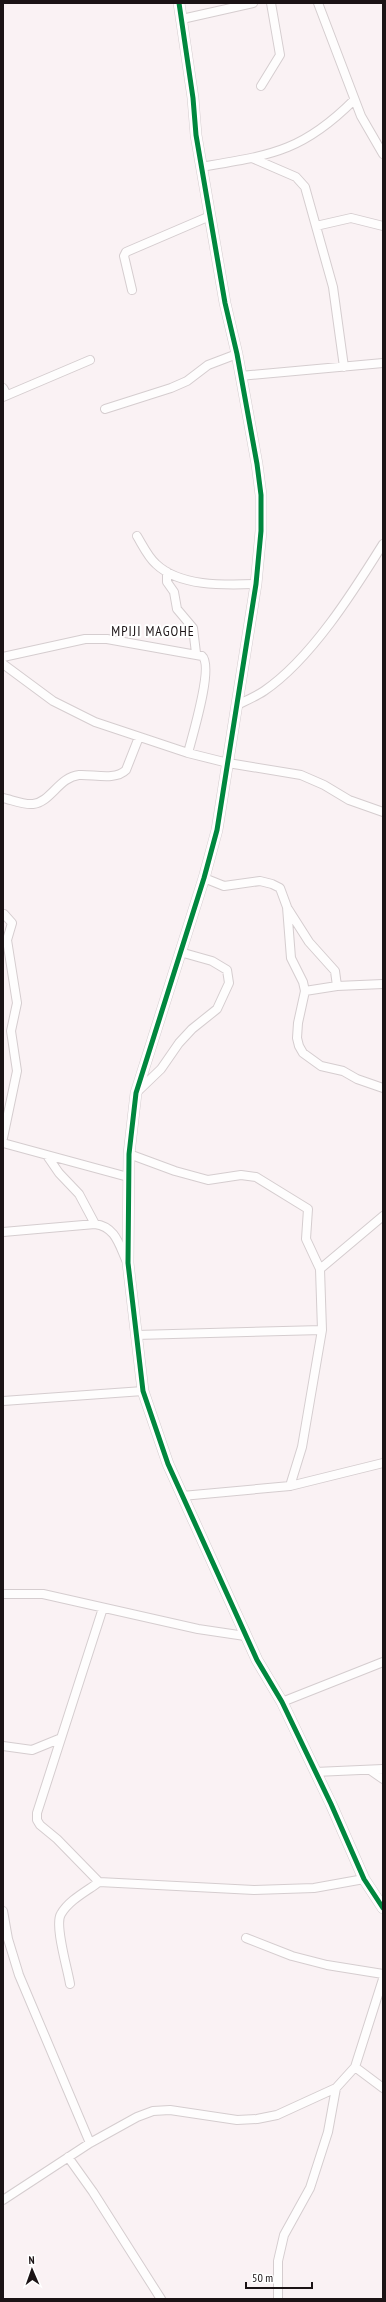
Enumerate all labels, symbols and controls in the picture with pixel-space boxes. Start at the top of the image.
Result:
district label: MPIJI MAGOHE [111,622,195,640]
north arrow [12,2250,52,2290]
text: N [28,2253,35,2267]
scale bar [246,2264,312,2290]
text: 50 m [252,2270,273,2285]

